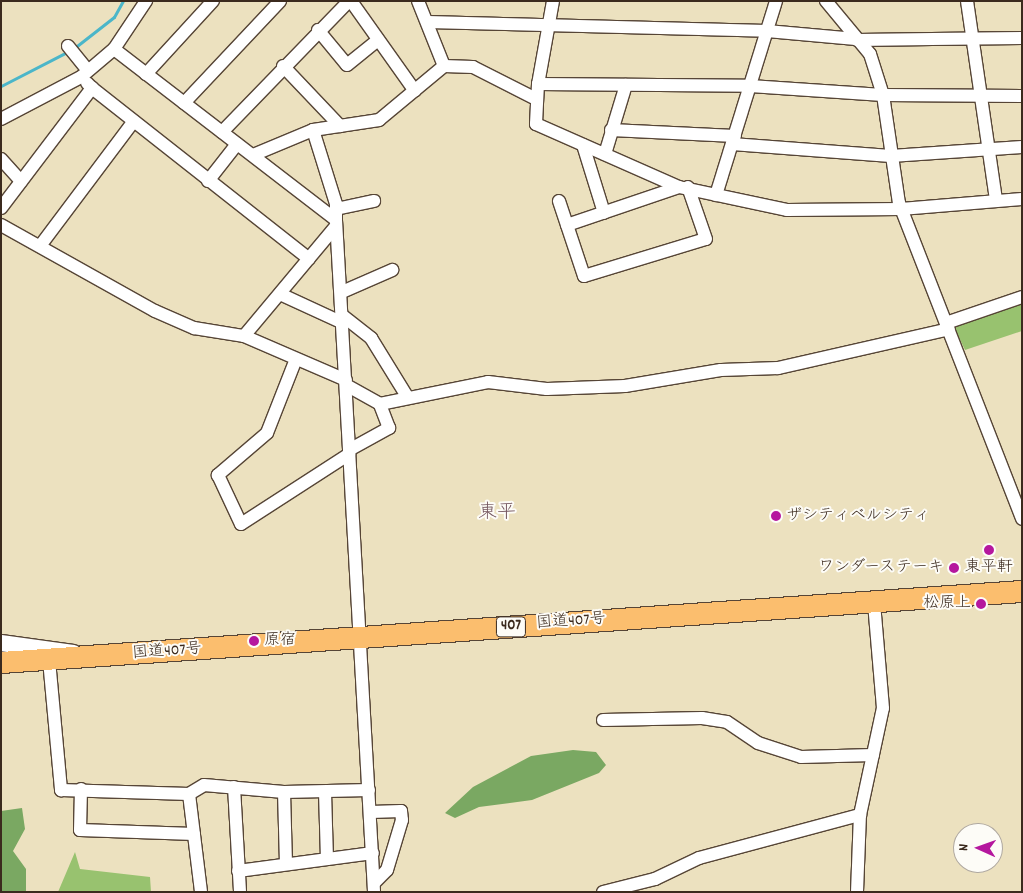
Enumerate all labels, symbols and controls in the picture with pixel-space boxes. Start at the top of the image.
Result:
district label: 東平 [478,503,516,525]
place label: ザシティベルシティ [786,506,930,526]
marker: ザシティベルシティ [770,510,782,522]
marker: 東平軒 [983,544,995,556]
place label: ワンダーステーキ [818,558,944,578]
place label: 東平軒 [965,558,1013,578]
marker: ワンダーステーキ [948,562,960,574]
place label: 松原上 [923,594,971,614]
marker: 松原上 [975,598,987,610]
street label: 国道407号 [536,610,606,634]
road number: 407 [495,614,527,640]
place label: 原宿 [264,631,296,651]
marker: 原宿 [248,635,260,647]
street label: 国道407号 [132,640,202,664]
north arrow [953,823,1003,873]
text: N [954,844,974,851]

